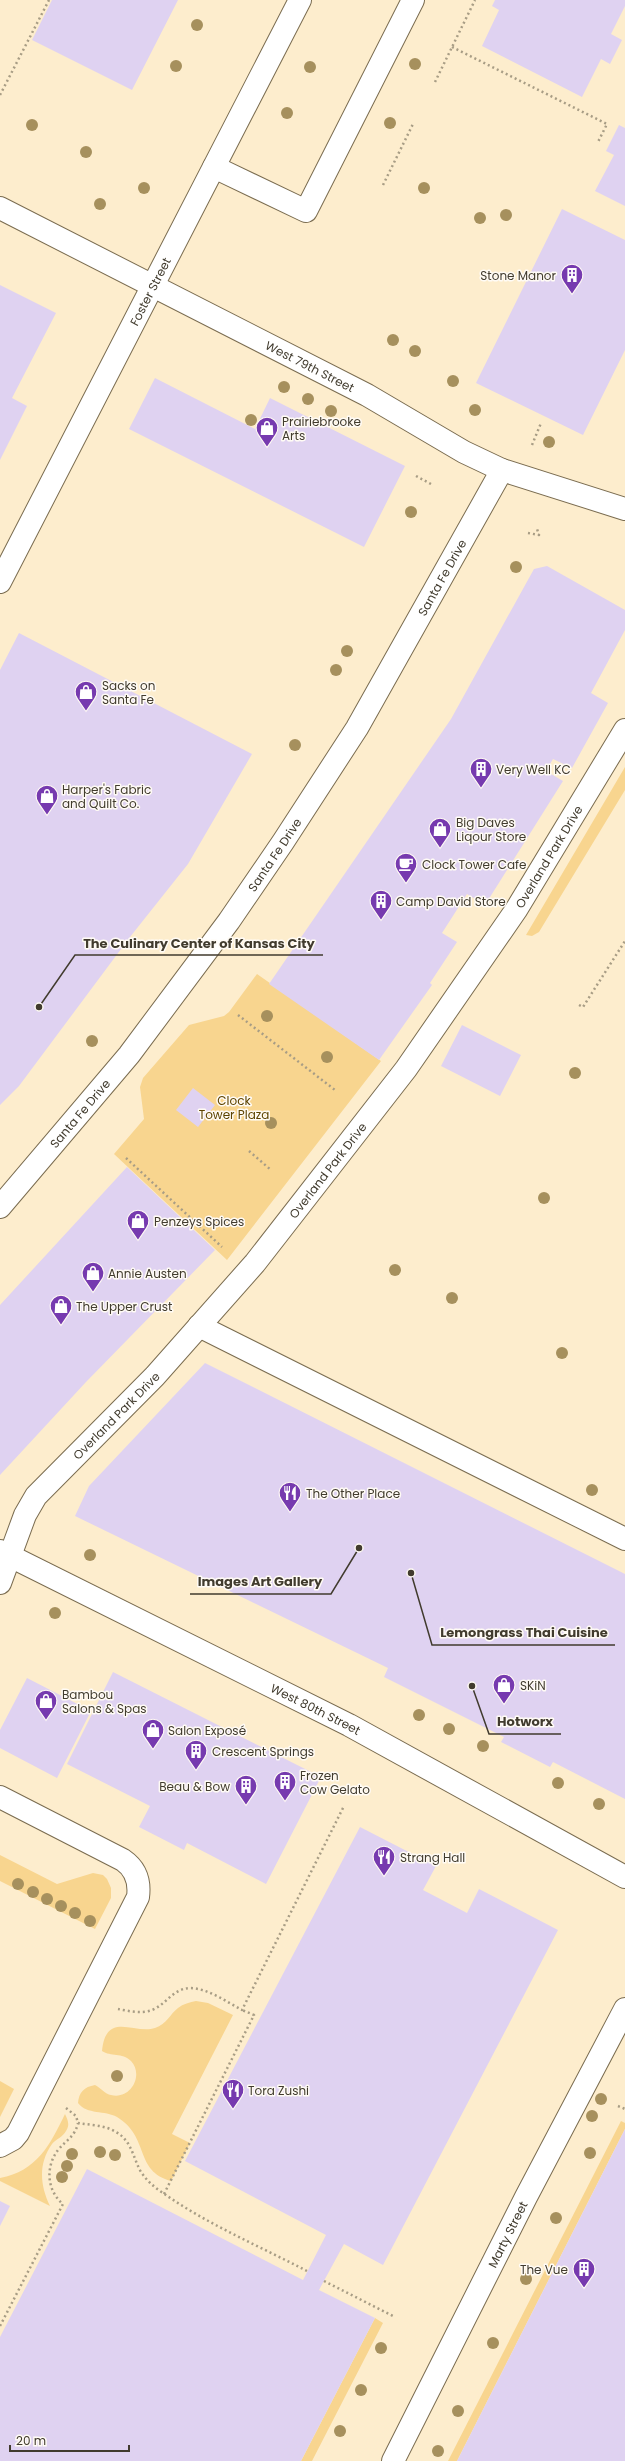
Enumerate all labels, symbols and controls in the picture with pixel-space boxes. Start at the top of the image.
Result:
street label: Foster Street [125,254,174,328]
building icon: Stone Manor [559,262,585,295]
place label: Stone Manor [480,267,557,284]
street label: West 79th Street [263,336,357,396]
place label: Prairiebrooke Arts [282,413,361,444]
shop icon: Prairiebrooke Arts [254,415,280,448]
street label: Santa Fe Drive [413,536,470,619]
place label: Sacks on Santa Fe [102,677,155,708]
shop icon: Sacks on Santa Fe [73,679,99,712]
building icon: Very Well KC [468,756,494,789]
place label: Very Well KC [496,761,571,778]
place label: Harper's Fabric and Quilt Co. [62,781,151,812]
shop icon: Harper's Fabric and Quilt Co. [34,783,60,816]
street label: Overland Park Drive [511,802,586,911]
street label: Santa Fe Drive [243,814,305,895]
place label: Big Daves Liqour Store [456,814,526,845]
shop icon: Big Daves Liqour Store [427,816,453,849]
cafe icon: Clock Tower Cafe [393,851,419,884]
place label: Clock Tower Cafe [422,856,526,873]
building icon: Camp David Store [368,888,394,921]
place label: Camp David Store [396,893,506,910]
callout: The Culinary Center of Kansas City [75,930,323,955]
text: The Culinary Center of Kansas City [83,934,316,953]
street label: Santa Fe Drive [45,1075,114,1151]
park label: Clock Tower Plaza [199,1092,269,1123]
street label: Overland Park Drive [285,1119,370,1222]
shop icon: Penzeys Spices [125,1208,151,1241]
place label: Penzeys Spices [154,1213,244,1230]
shop icon: Annie Austen [80,1260,106,1293]
place label: Annie Austen [108,1265,187,1282]
shop icon: The Upper Crust [48,1293,74,1326]
place label: The Upper Crust [76,1298,172,1315]
street label: Overland Park Drive [69,1368,163,1463]
restaurant icon: The Other Place [277,1480,303,1513]
place label: The Other Place [306,1485,400,1502]
callout: Images Art Gallery [190,1569,331,1594]
text: Images Art Gallery [198,1572,323,1591]
callout: Lemongrass Thai Cuisine [432,1620,615,1645]
text: Lemongrass Thai Cuisine [440,1623,608,1642]
shop icon: SKiN [491,1672,517,1705]
place label: SKiN [520,1677,546,1694]
street label: West 80th Street [268,1679,364,1738]
place label: Bambou Salons & Spas [62,1686,147,1717]
shop icon: Bambou Salons & Spas [33,1688,59,1721]
callout: Hotworx [489,1709,561,1734]
text: Hotworx [497,1712,553,1731]
shop icon: Salon Exposé [140,1717,166,1750]
place label: Salon Exposé [168,1722,246,1739]
building icon: Crescent Springs [183,1738,209,1771]
place label: Crescent Springs [212,1743,314,1760]
place label: Frozen Cow Gelato [300,1767,370,1798]
building icon: Frozen Cow Gelato [272,1769,298,1802]
building icon: Beau & Bow [233,1773,259,1806]
place label: Beau & Bow [159,1778,230,1795]
restaurant icon: Strang Hall [371,1844,397,1877]
place label: Strang Hall [400,1849,465,1866]
restaurant icon: Tora Zushi [220,2077,246,2110]
place label: Tora Zushi [248,2082,309,2099]
street label: Marty Street [483,2198,531,2270]
building icon: The Vue [571,2256,597,2289]
place label: The Vue [520,2261,568,2278]
scale bar [10,2427,129,2453]
text: 20 m [16,2432,46,2449]

